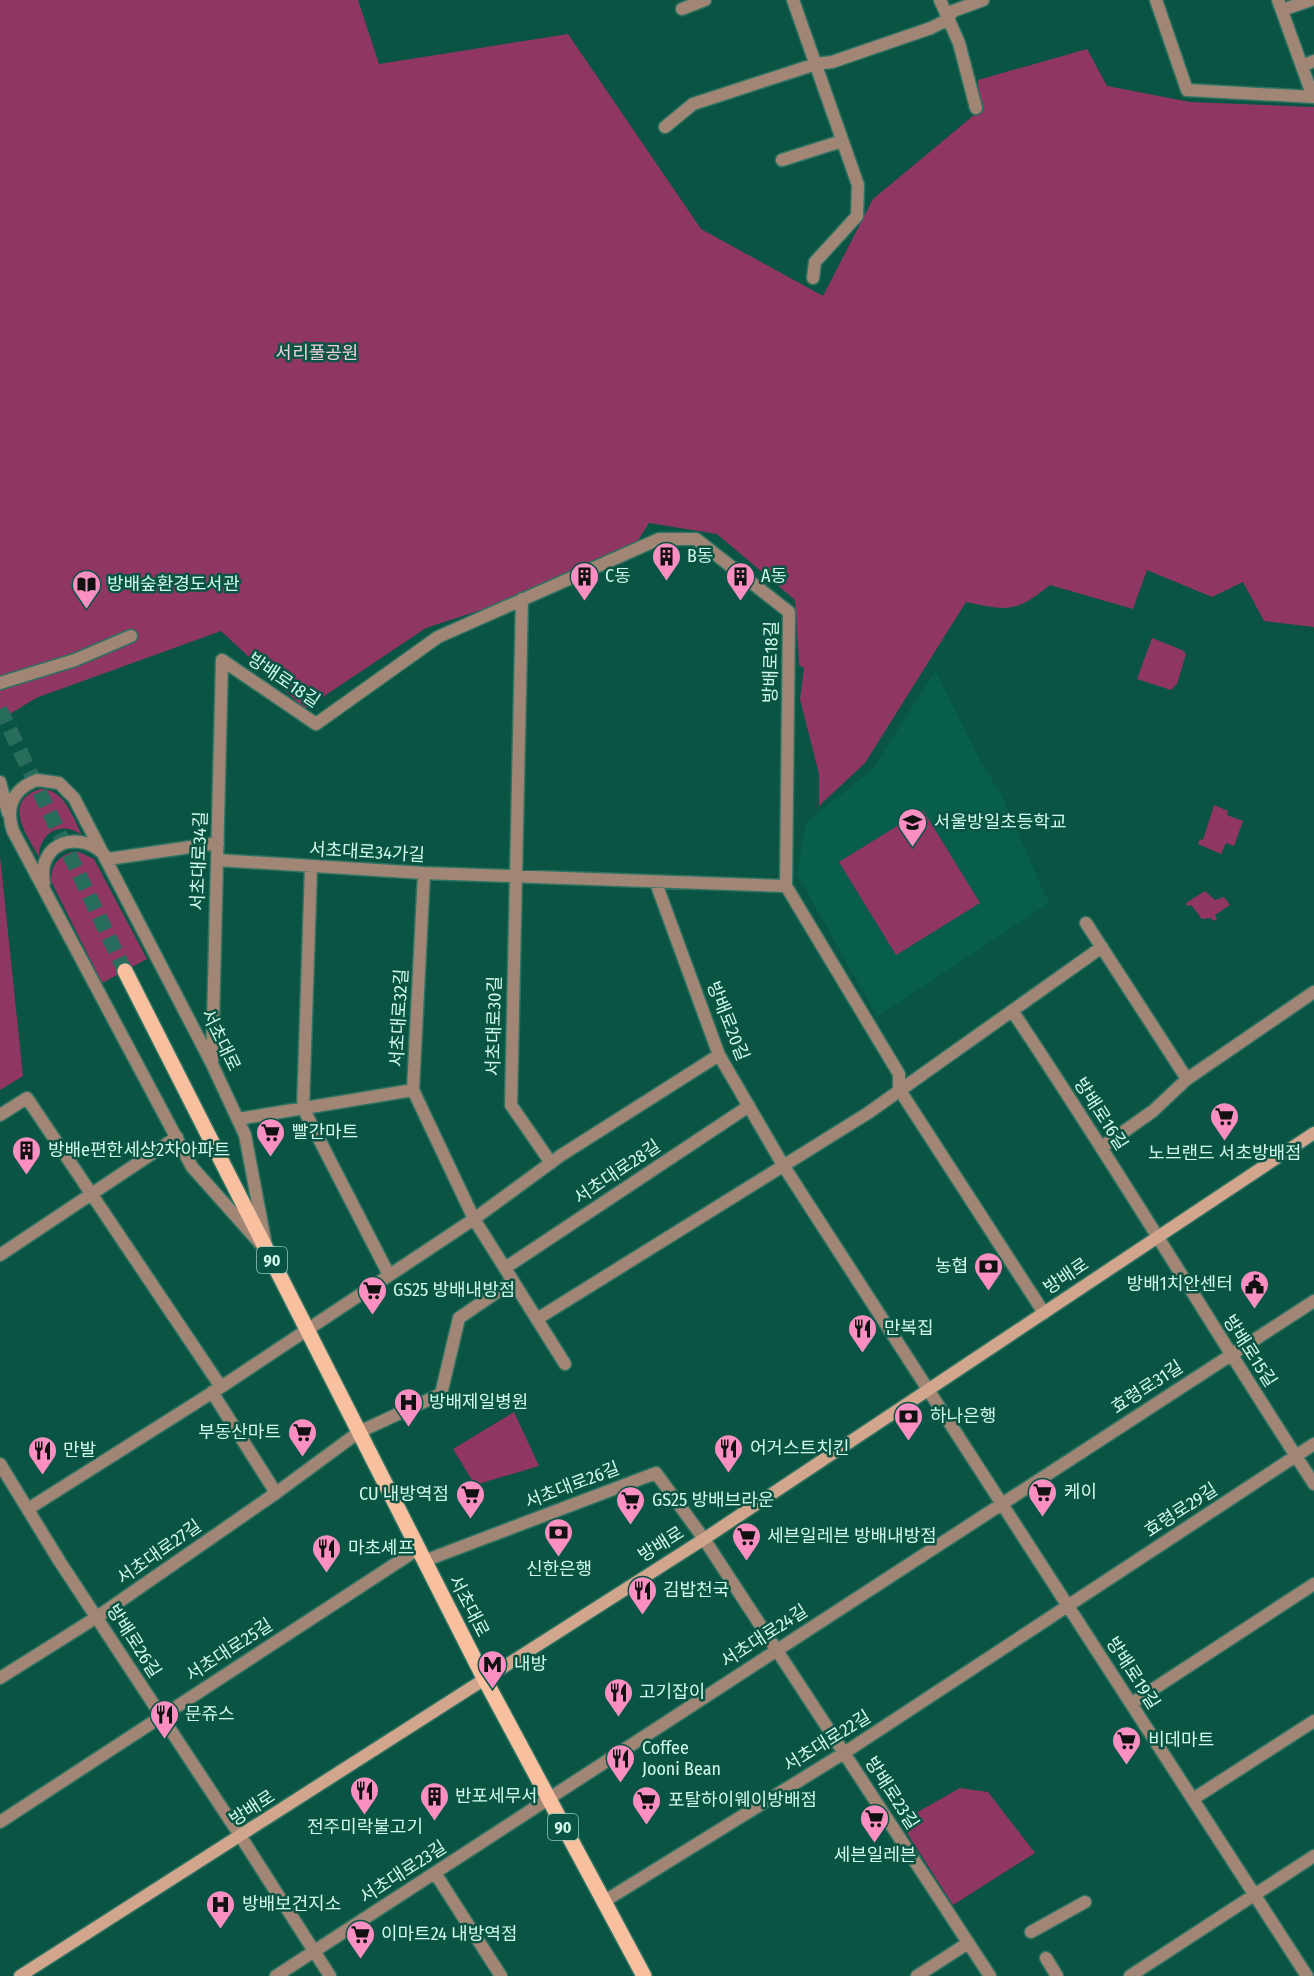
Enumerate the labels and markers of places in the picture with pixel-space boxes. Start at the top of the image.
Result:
building icon: B동 [650,540,682,582]
place label: B동 [687,545,713,567]
building icon: C동 [568,560,600,602]
building icon: A동 [724,560,756,602]
place label: C동 [605,565,631,587]
place label: A동 [761,565,787,587]
library icon: 방배숲환경도서관 [70,568,102,610]
place label: 방배숲환경도서관 [107,573,240,595]
school or university icon: 서울방일초등학교 [897,806,929,848]
place label: 서울방일초등학교 [934,811,1066,833]
supermarket icon: 노브랜드 서초방배점 [1209,1100,1241,1142]
supermarket icon: 빨간마트 [255,1116,287,1158]
place label: 빨간마트 [292,1121,358,1143]
building icon: 방배e편한세상2차아파트 [11,1134,43,1176]
place label: 방배e편한세상2차아파트 [48,1139,230,1161]
place label: 노브랜드 서초방배점 [1148,1142,1302,1164]
bank icon: 농협 [973,1250,1005,1292]
place label: 농협 [935,1255,968,1277]
public building icon: 방배1치안센터 [1238,1268,1270,1310]
place label: 방배1치안센터 [1127,1273,1233,1295]
supermarket icon: GS25 방배내방점 [356,1274,388,1316]
place label: GS25 방배내방점 [393,1279,515,1301]
restaurant icon: 만복집 [847,1312,879,1354]
place label: 만복집 [884,1317,934,1339]
hospital icon: 방배제일병원 [392,1386,424,1428]
place label: 방배제일병원 [429,1391,528,1413]
bank icon: 하나은행 [893,1400,925,1442]
place label: 하나은행 [930,1405,996,1427]
supermarket icon: 부동산마트 [286,1416,318,1458]
place label: 부동산마트 [198,1421,281,1443]
restaurant icon: 어거스트치킨 [713,1432,745,1474]
restaurant icon: 만발 [26,1434,58,1476]
place label: 어거스트치킨 [750,1437,849,1459]
place label: 만발 [63,1439,96,1461]
supermarket icon: 케이 [1027,1476,1059,1518]
supermarket icon: CU 내방역점 [454,1478,486,1520]
place label: 케이 [1064,1481,1097,1503]
place label: CU 내방역점 [359,1483,449,1505]
supermarket icon: GS25 방배브라운 [615,1484,647,1526]
place label: GS25 방배브라운 [652,1489,774,1511]
bank icon: 신한은행 [543,1516,575,1558]
supermarket icon: 세븐일레븐 방배내방점 [730,1520,762,1562]
place label: 세븐일레븐 방배내방점 [767,1525,937,1547]
restaurant icon: 마초셰프 [311,1532,343,1574]
place label: 마초셰프 [348,1537,414,1559]
place label: 신한은행 [526,1558,592,1580]
restaurant icon: 김밥천국 [626,1574,658,1616]
place label: 김밥천국 [663,1579,729,1601]
metro station icon: 내방 [477,1648,509,1690]
place label: 내방 [514,1653,547,1675]
restaurant icon: 고기잡이 [602,1676,634,1718]
place label: 고기잡이 [639,1681,705,1703]
restaurant icon: 문쥬스 [148,1698,180,1740]
place label: 문쥬스 [185,1703,235,1725]
supermarket icon: 비데마트 [1111,1724,1143,1766]
place label: 비데마트 [1148,1729,1214,1751]
place label: Coffee Jooni Bean [642,1737,721,1780]
restaurant icon: Coffee Jooni Bean [605,1742,637,1784]
restaurant icon: 전주미락불고기 [349,1774,381,1816]
building icon: 반포세무서 [418,1780,450,1822]
supermarket icon: 포탈하이웨이방배점 [631,1784,663,1826]
place label: 반포세무서 [455,1785,538,1807]
place label: 포탈하이웨이방배점 [668,1789,817,1811]
supermarket icon: 세븐일레븐 [859,1802,891,1844]
place label: 전주미락불고기 [307,1816,423,1838]
place label: 세븐일레븐 [834,1844,916,1866]
hospital icon: 방배보건지소 [205,1888,237,1930]
place label: 방배보건지소 [242,1893,341,1915]
supermarket icon: 이마트24 내방역점 [344,1918,376,1960]
place label: 이마트24 내방역점 [381,1923,517,1945]

